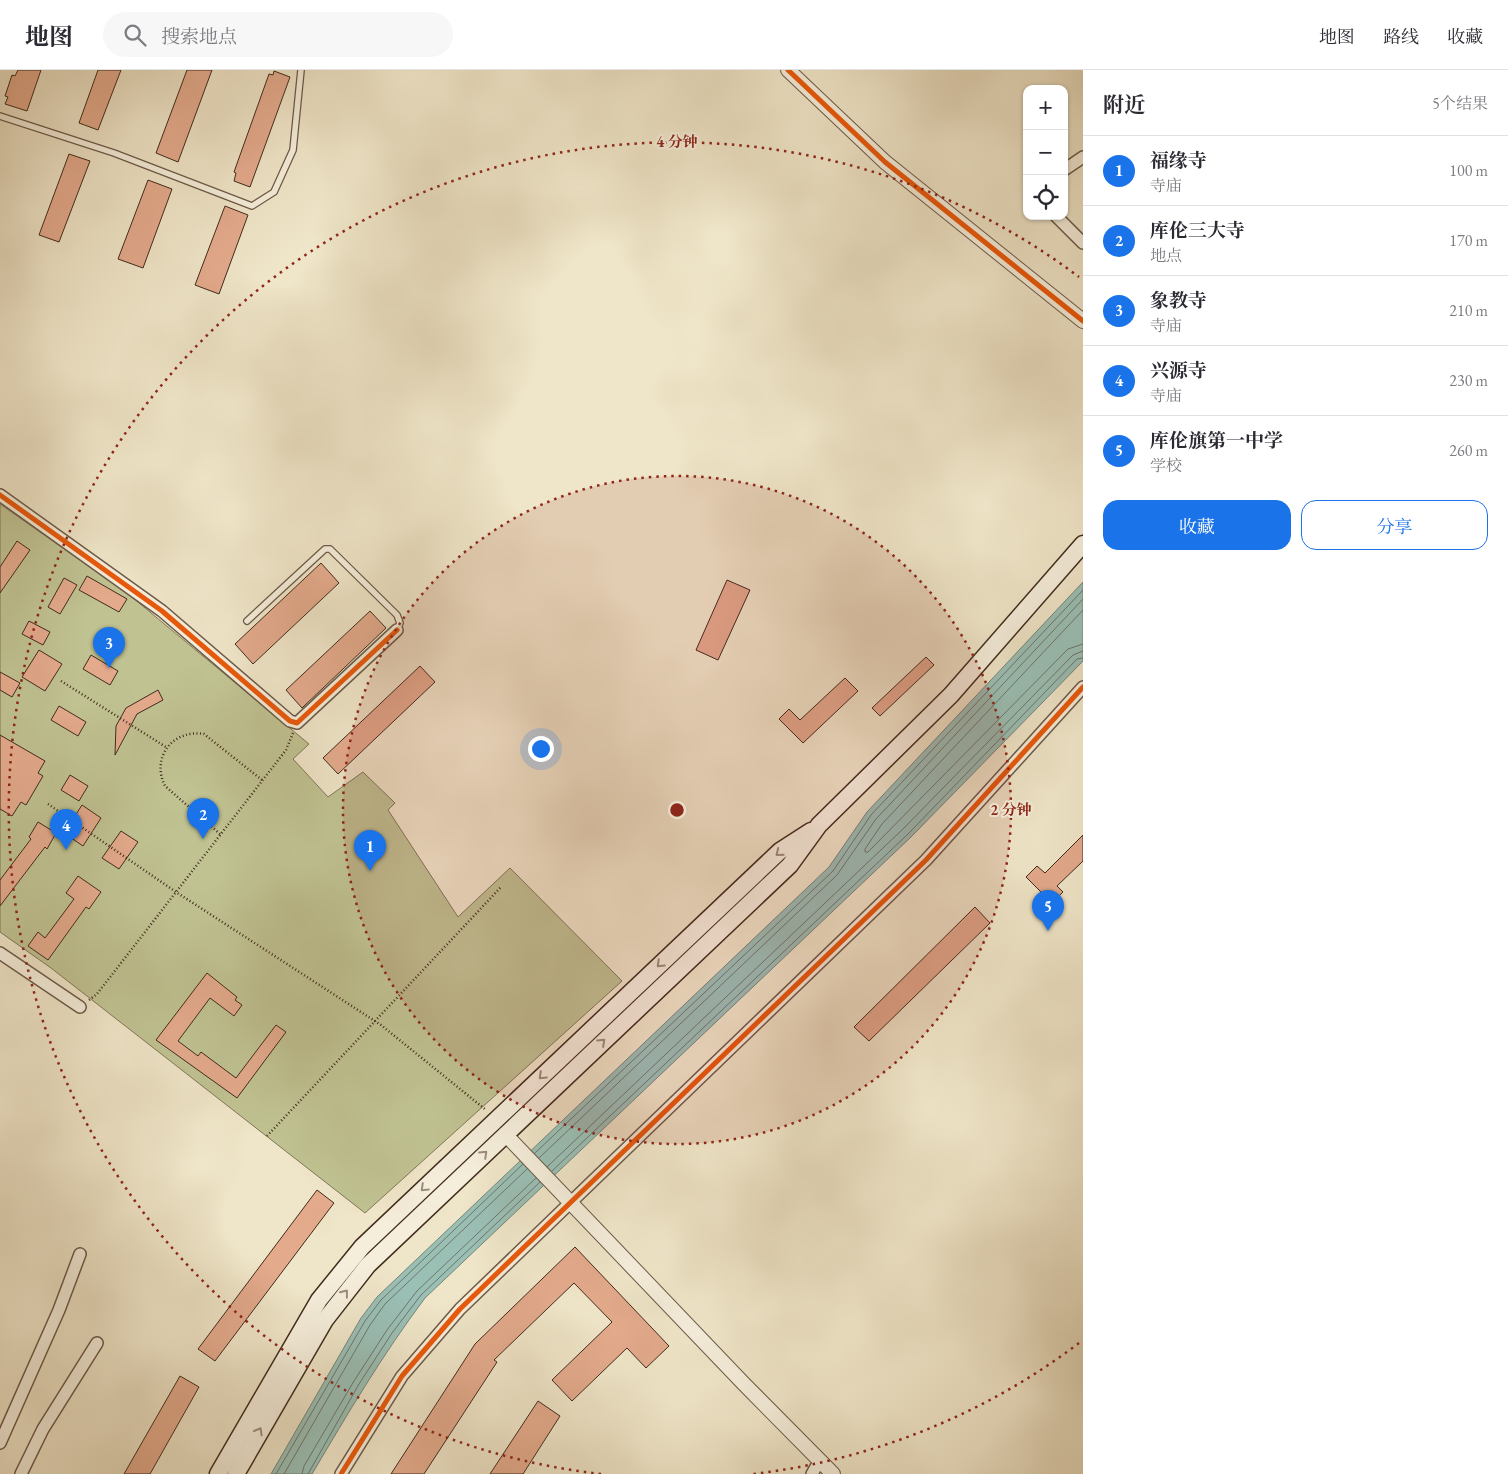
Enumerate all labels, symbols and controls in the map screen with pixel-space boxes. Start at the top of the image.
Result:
search box [103,12,453,57]
text: 地图 [25,21,73,52]
icon: search [121,21,149,49]
text: 搜索地点 [161,24,237,49]
text: 地图 [1319,25,1355,48]
text: 路线 [1383,25,1419,48]
text: 收藏 [1447,25,1483,48]
map controls [1023,85,1068,220]
button: + [1023,85,1068,130]
text: 附近 [1103,91,1145,118]
text: 5个结果 [1432,93,1488,114]
button: − [1023,130,1068,175]
text: 4 分钟 [656,132,698,151]
text: 福缘寺 [1150,148,1207,173]
text: 1 [1115,160,1123,181]
text: 100 m [1449,160,1488,181]
button: locate [1023,175,1068,220]
text: 寺庙 [1150,175,1182,196]
text: 库伦三大寺 [1150,218,1245,243]
text: 2 [1115,230,1123,251]
text: 170 m [1449,230,1488,251]
text: 地点 [1150,245,1182,266]
text: 象教寺 [1150,288,1207,313]
text: 3 [1115,300,1123,321]
text: 210 m [1449,300,1488,321]
text: 寺庙 [1150,315,1182,336]
text: 兴源寺 [1150,358,1207,383]
text: 4 [1115,370,1123,391]
text: 230 m [1449,370,1488,391]
text: 寺庙 [1150,385,1182,406]
text: 库伦旗第一中学 [1150,428,1283,453]
text: 5 [1115,440,1123,461]
text: 260 m [1449,440,1488,461]
text: 学校 [1150,455,1182,476]
button: 收藏 [1103,500,1291,550]
button: 分享 [1301,500,1488,550]
pin: 3 [93,627,125,668]
your location [528,736,554,762]
pin: 2 [187,798,219,839]
text: 2 分钟 [990,800,1032,819]
centre of rings [668,801,686,819]
pin: 4 [50,809,82,850]
pin: 1 [354,830,386,871]
one-way arrow [775,847,784,856]
pin: 5 [1032,890,1064,931]
one-way arrow [656,958,665,967]
one-way arrow [597,1039,606,1048]
one-way arrow [539,1070,548,1079]
one-way arrow [479,1151,488,1160]
one-way arrow [421,1182,430,1191]
one-way arrow [339,1290,347,1299]
one-way arrow [253,1428,263,1437]

